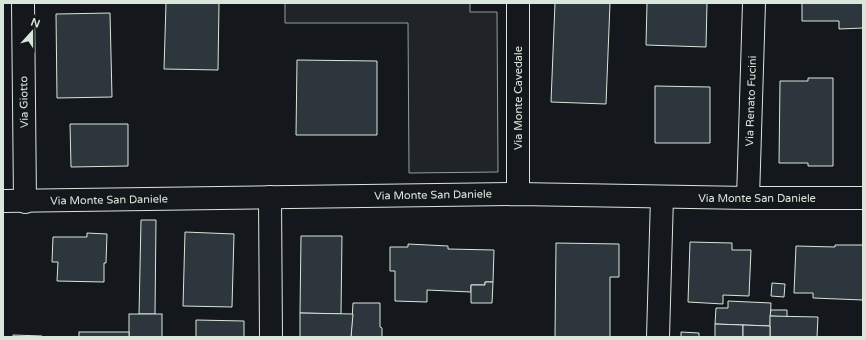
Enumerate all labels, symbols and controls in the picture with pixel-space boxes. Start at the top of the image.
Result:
north arrow [12,12,52,52]
text: N [29,15,42,31]
street label: Via Monte Cavedale [512,46,525,150]
street label: Via Renato Fucini [743,55,759,147]
street label: Via Giotto [17,76,31,128]
street label: Via Monte San Daniele [374,187,492,203]
street label: Via Monte San Daniele [50,192,168,208]
street label: Via Monte San Daniele [698,192,816,205]

